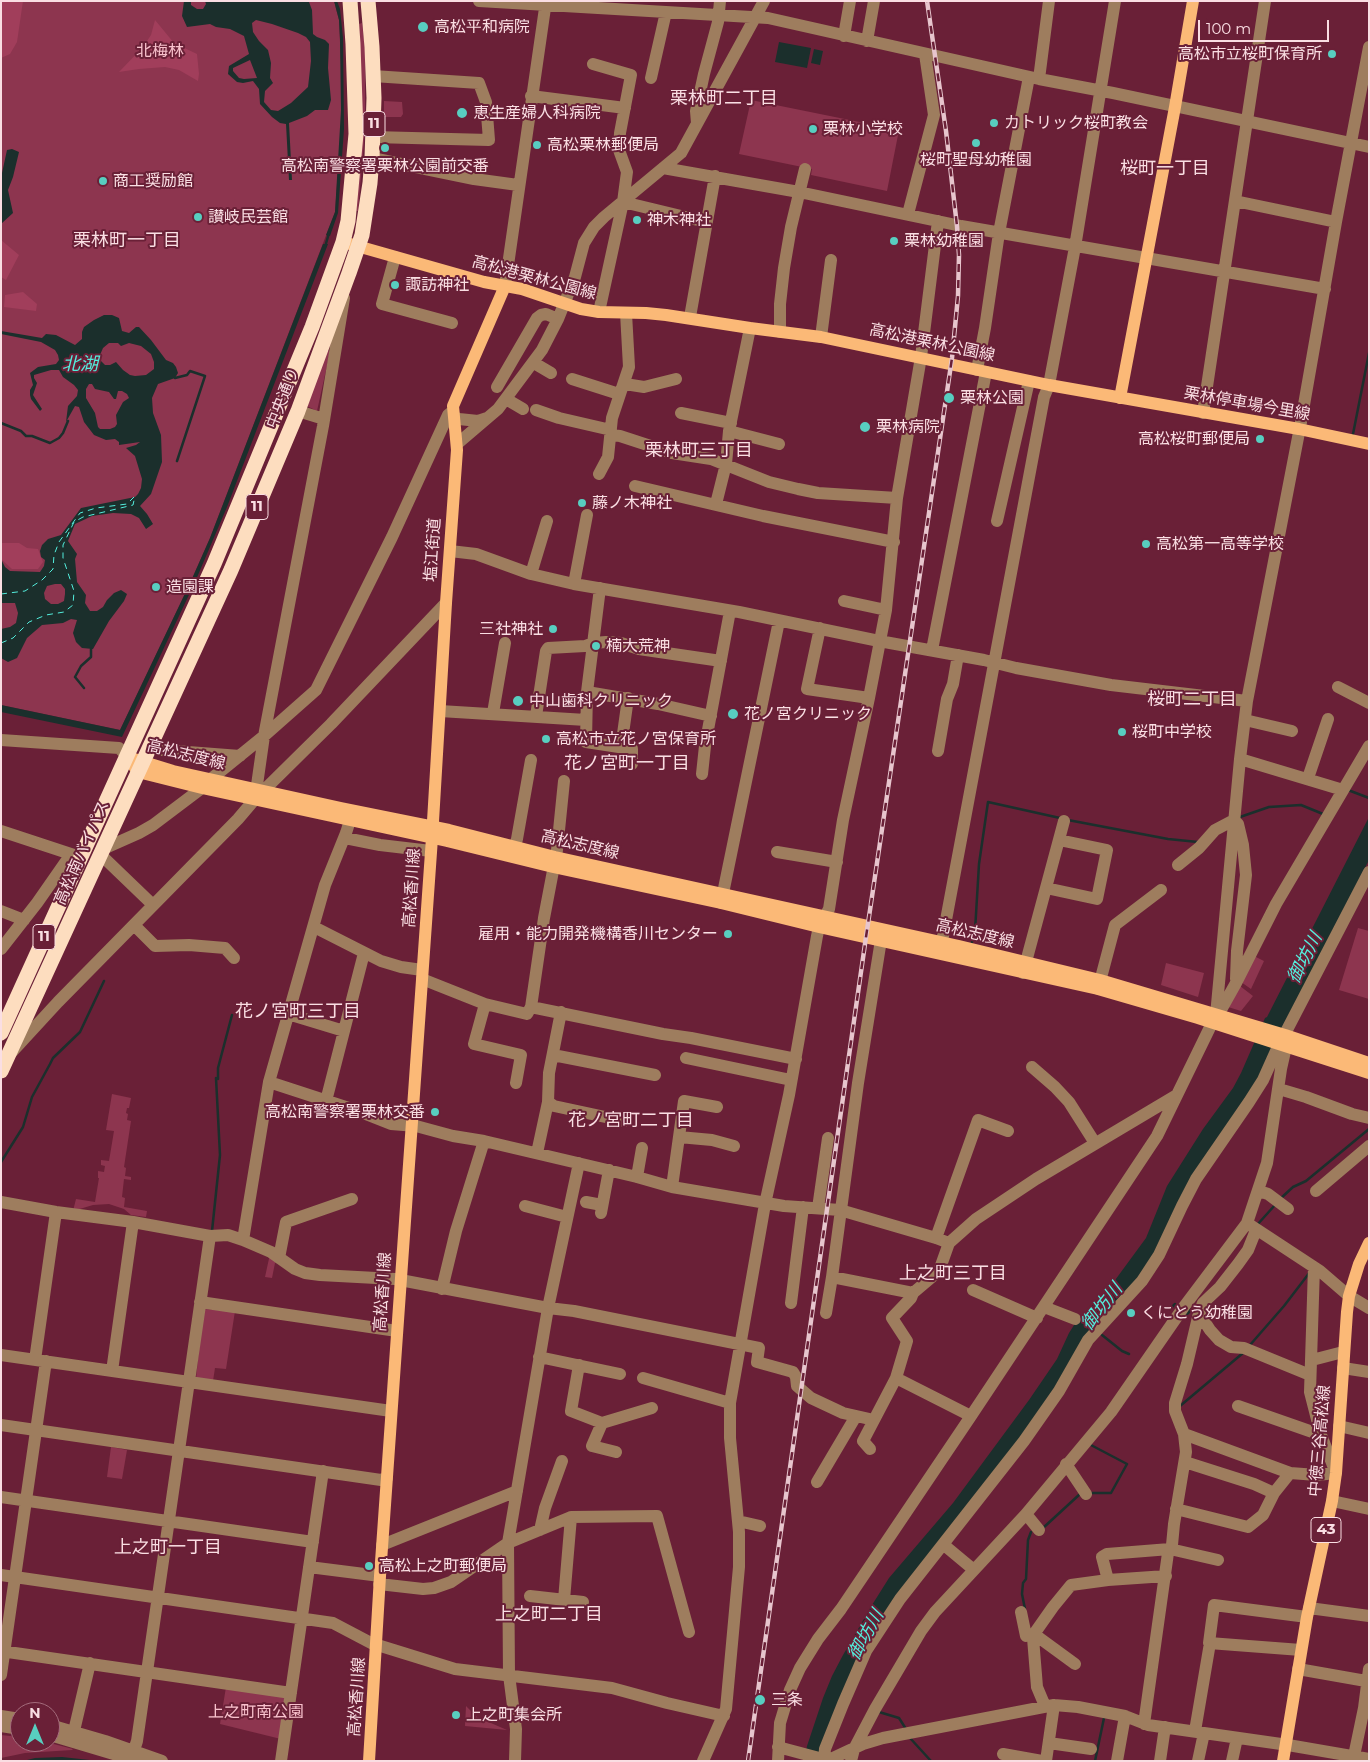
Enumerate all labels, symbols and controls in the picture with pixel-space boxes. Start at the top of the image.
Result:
scale bar [1200,10,1331,42]
place label: 高松平和病院 [434,17,530,37]
text: 100 m [1206,19,1251,38]
marker: 高松平和病院 [416,20,430,34]
park label: 北梅林 [136,41,184,61]
place label: 高松市立桜町保育所 [1178,44,1322,64]
marker: 高松市立桜町保育所 [1326,48,1338,60]
district label: 栗林町二丁目 [670,88,778,110]
place label: 恵生産婦人科病院 [473,103,601,123]
marker: 恵生産婦人科病院 [455,106,469,120]
road number: 11 [363,112,385,136]
place label: カトリック桜町教会 [1004,113,1148,133]
marker: カトリック桜町教会 [988,117,1000,129]
place label: 栗林小学校 [823,119,903,139]
marker: 栗林小学校 [807,123,819,135]
place label: 高松栗林郵便局 [547,135,659,155]
marker: 桜町聖母幼稚園 [970,137,982,149]
marker: 高松栗林郵便局 [531,139,543,151]
marker: 高松南警察署栗林公園前交番 [379,142,391,154]
place label: 桜町聖母幼稚園 [920,150,1032,170]
place label: 高松南警察署栗林公園前交番 [281,156,489,176]
district label: 桜町一丁目 [1120,158,1210,180]
place label: 商工奨励館 [113,171,193,191]
marker: 商工奨励館 [97,175,109,187]
place label: 讃岐民芸館 [208,207,288,227]
place label: 神木神社 [647,210,711,230]
marker: 讃岐民芸館 [192,211,204,223]
marker: 神木神社 [631,214,643,226]
district label: 栗林町一丁目 [73,230,181,252]
place label: 栗林幼稚園 [904,231,984,251]
marker: 栗林幼稚園 [888,235,900,247]
street label: 高松港栗林公園線 [470,252,598,304]
place label: 諏訪神社 [405,275,469,295]
marker: 諏訪神社 [389,279,401,291]
street label: 高松港栗林公園線 [867,320,997,366]
water label: 北湖 [62,354,98,376]
street label: 中央通り [263,365,303,431]
street label: 栗林停車場今里線 [1182,383,1312,425]
place label: 栗林公園 [960,388,1024,408]
marker: 栗林公園 [942,391,956,405]
place label: 栗林病院 [876,417,940,437]
marker: 栗林病院 [858,420,872,434]
place label: 高松桜町郵便局 [1138,429,1250,449]
marker: 高松桜町郵便局 [1254,433,1266,445]
district label: 栗林町三丁目 [645,440,753,462]
place label: 藤ノ木神社 [592,493,672,513]
road number: 11 [246,494,268,520]
marker: 藤ノ木神社 [576,497,588,509]
street label: 塩江街道 [421,517,445,583]
place label: 高松第一高等学校 [1156,534,1284,554]
marker: 高松第一高等学校 [1140,538,1152,550]
place label: 造園課 [166,577,214,597]
marker: 造園課 [150,581,162,593]
place label: 三社神社 [479,619,543,639]
marker: 三社神社 [547,623,559,635]
place label: 楠大荒神 [606,636,670,656]
marker: 楠大荒神 [590,640,602,652]
district label: 桜町二丁目 [1147,689,1237,711]
place label: 中山歯科クリニック [529,691,673,711]
marker: 中山歯科クリニック [511,694,525,708]
place label: 花ノ宮クリニック [744,704,872,724]
marker: 花ノ宮クリニック [726,707,740,721]
place label: 桜町中学校 [1132,722,1212,742]
marker: 桜町中学校 [1116,726,1128,738]
place label: 高松市立花ノ宮保育所 [556,729,716,749]
marker: 高松市立花ノ宮保育所 [540,733,552,745]
street label: 高松志度線 [145,736,227,774]
district label: 花ノ宮町一丁目 [564,753,690,775]
street label: 高松南バイパス [50,798,114,908]
street label: 高松志度線 [539,827,621,863]
street label: 高松香川線 [400,847,424,929]
street label: 高松志度線 [934,916,1016,952]
road number: 11 [33,924,55,950]
place label: 雇用・能力開発機構香川センター [478,924,718,944]
marker: 雇用・能力開発機構香川センター [722,928,734,940]
water label: 御坊川 [1283,929,1327,987]
district label: 花ノ宮町三丁目 [235,1001,361,1023]
place label: 高松南警察署栗林交番 [265,1102,425,1122]
marker: 高松南警察署栗林交番 [429,1106,441,1118]
district label: 花ノ宮町二丁目 [568,1110,694,1132]
street label: 高松香川線 [371,1251,395,1333]
district label: 上之町三丁目 [899,1263,1007,1285]
water label: 御坊川 [1077,1279,1127,1335]
place label: くにとう幼稚園 [1141,1303,1253,1323]
marker: くにとう幼稚園 [1125,1307,1137,1319]
street label: 中徳三谷高松線 [1306,1384,1334,1498]
road number: 43 [1311,1518,1341,1542]
district label: 上之町一丁目 [114,1537,222,1559]
place label: 高松上之町郵便局 [379,1556,507,1576]
marker: 高松上之町郵便局 [363,1560,375,1572]
district label: 上之町二丁目 [495,1604,603,1626]
water label: 御坊川 [843,1606,889,1664]
street label: 高松香川線 [345,1656,369,1738]
place label: 三条 [771,1690,803,1710]
marker: 三条 [753,1693,767,1707]
north arrow [10,1702,60,1752]
park label: 上之町南公園 [208,1702,304,1722]
text: N [29,1704,41,1722]
place label: 上之町集会所 [466,1705,562,1725]
marker: 上之町集会所 [450,1709,462,1721]

